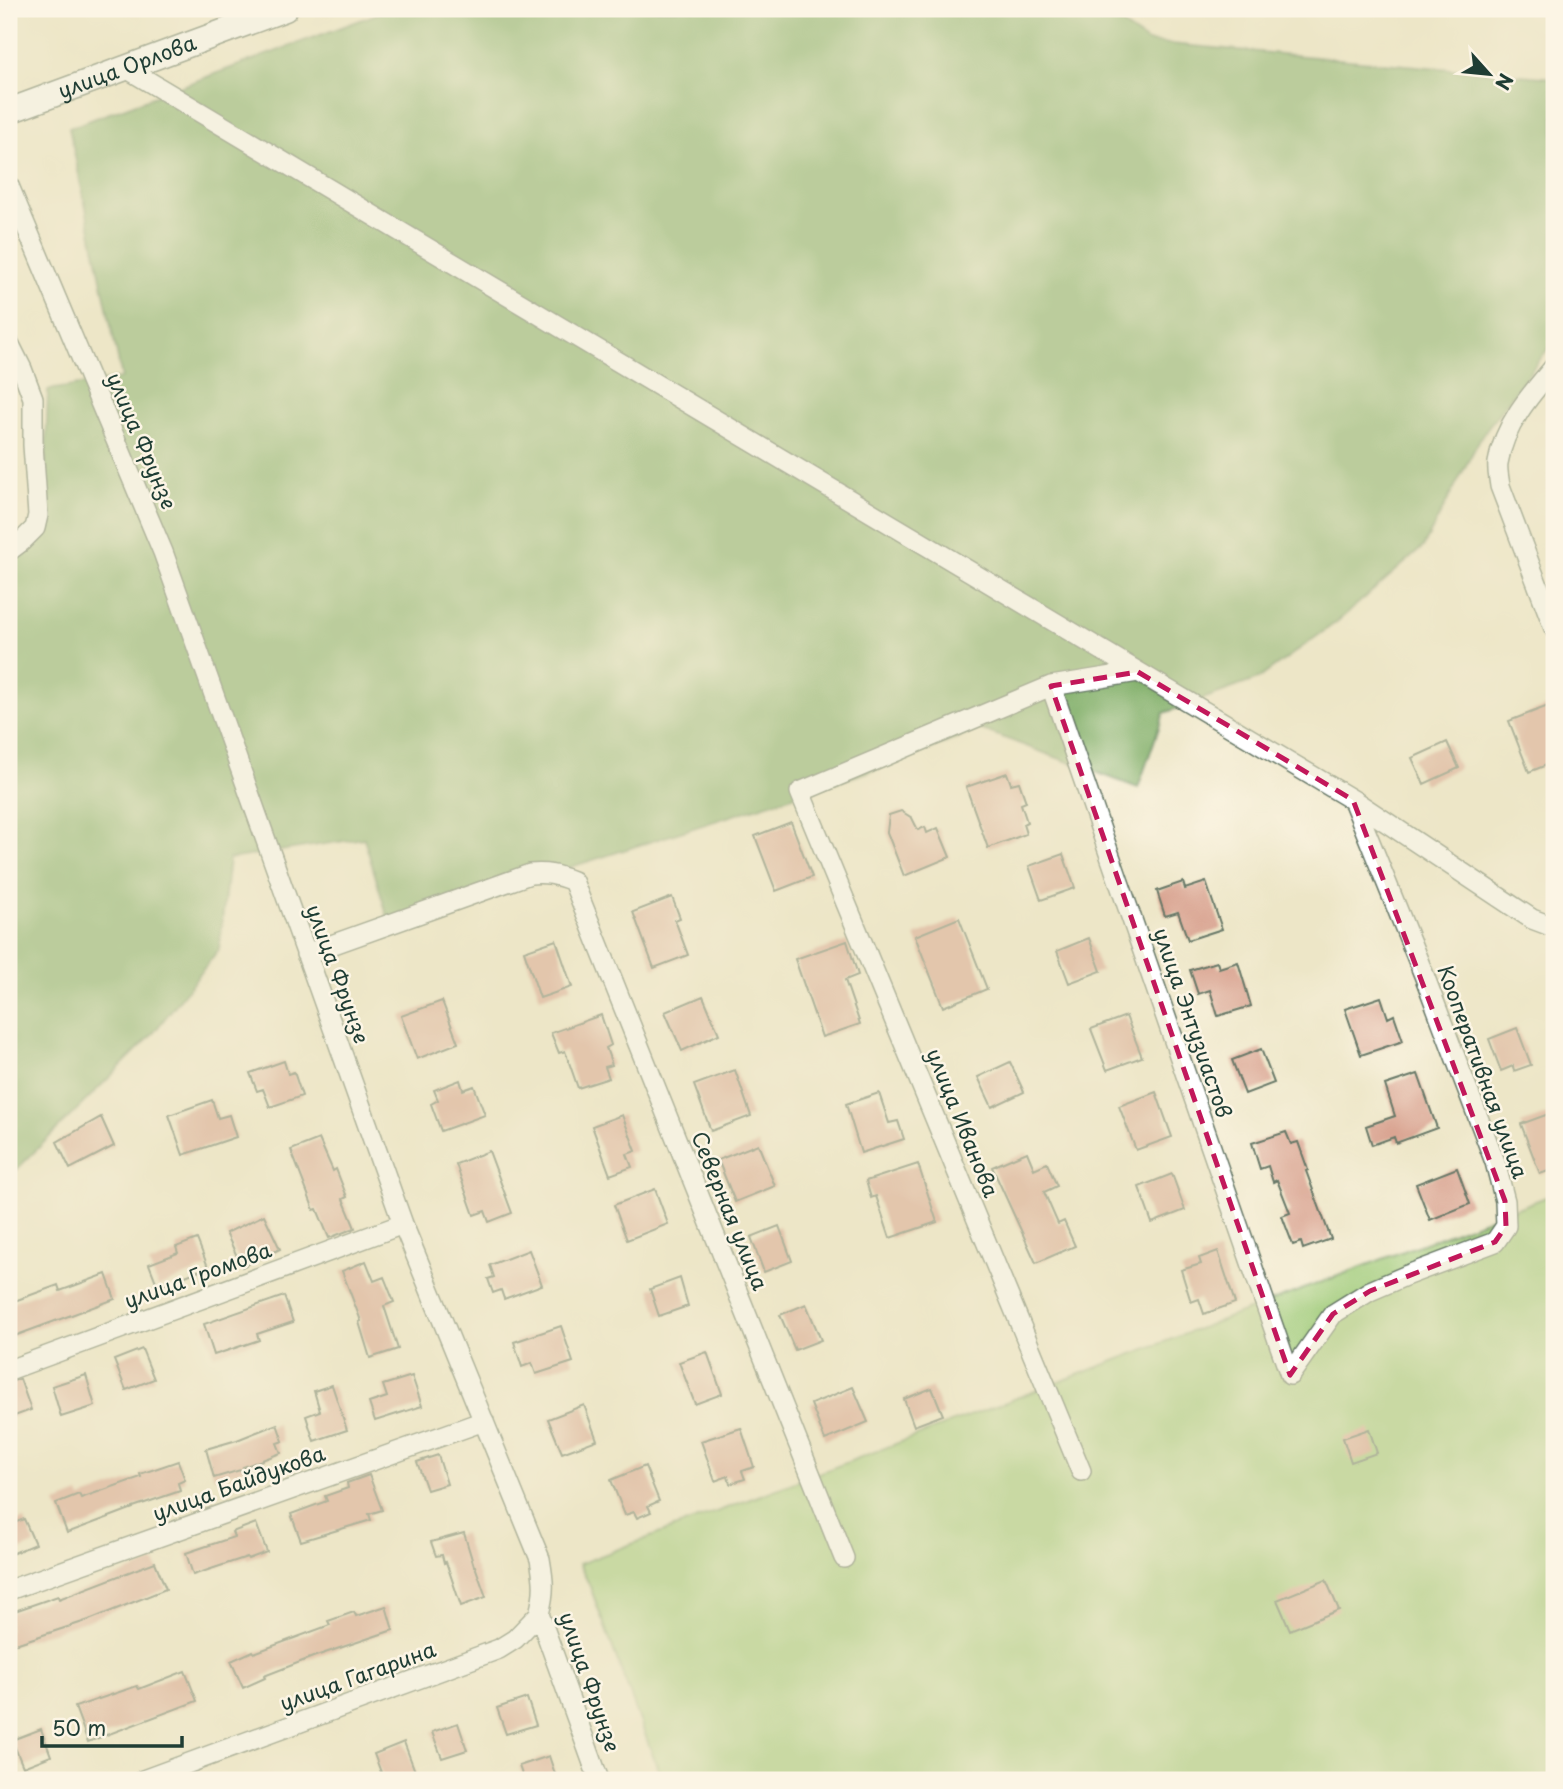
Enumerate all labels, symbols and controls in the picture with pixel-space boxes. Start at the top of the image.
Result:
street label: улица Орлова [53,25,200,106]
north arrow [1454,38,1524,108]
text: N [1489,69,1521,95]
street label: улица Фрунзе [100,367,186,514]
street label: улица Фрунзе [299,899,379,1047]
street label: улица Энтузиастов [1146,923,1241,1122]
street label: Кооперативная улица [1430,960,1538,1183]
street label: улица Иванова [919,1043,1008,1202]
street label: Северная улица [684,1126,778,1295]
street label: улица Громова [119,1233,275,1316]
street label: улица Байдукова [148,1436,329,1528]
street label: улица Фрунзе [552,1607,630,1755]
street label: улица Гагарина [275,1632,441,1718]
scale bar [42,1705,182,1749]
text: 50 m [52,1711,106,1743]

